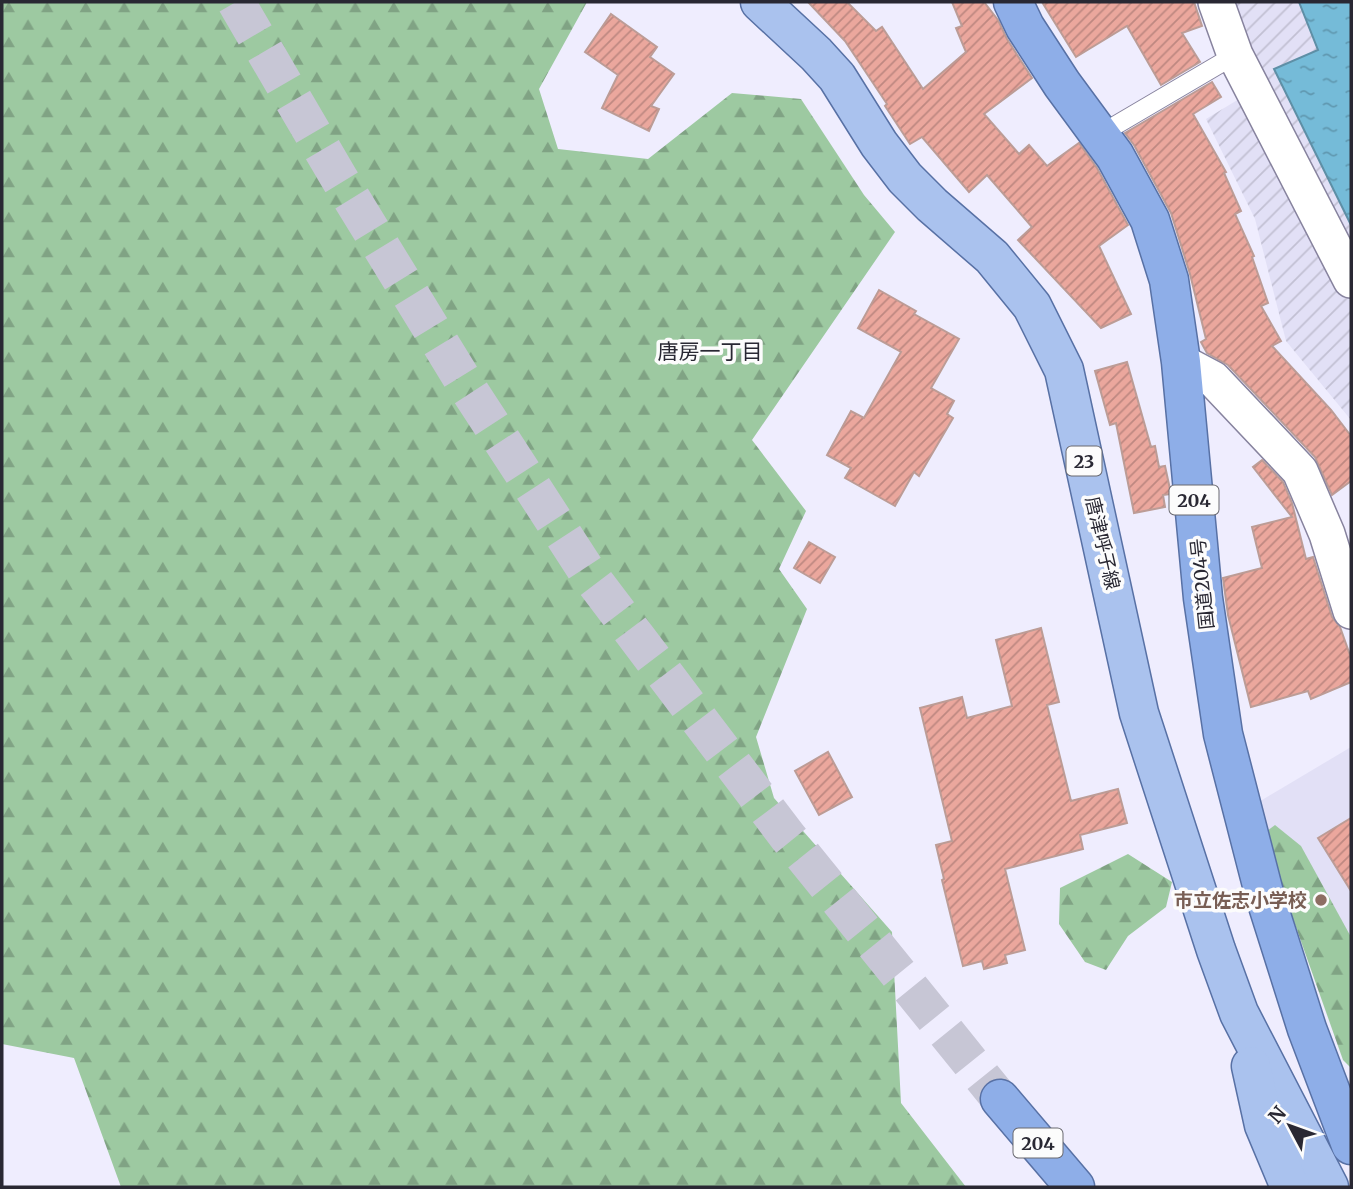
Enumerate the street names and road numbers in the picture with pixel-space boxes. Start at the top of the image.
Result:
road number: 23 [1066,447,1102,476]
road number: 204 [1170,486,1218,514]
street label: 唐津呼子線 [1081,494,1125,592]
street label: 国道204号 [1185,537,1219,631]
road number: 204 [1014,1128,1062,1158]

